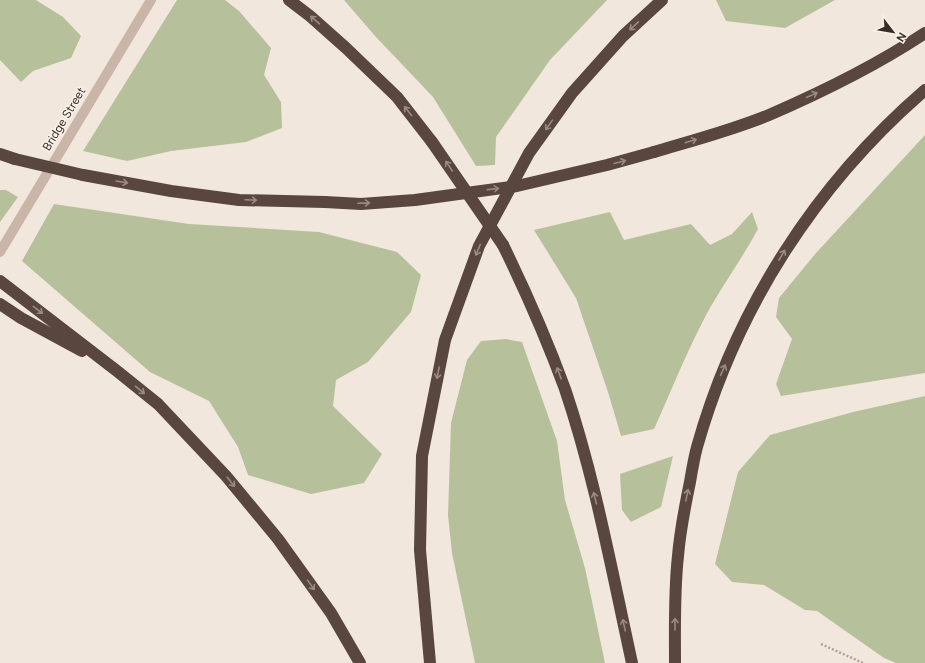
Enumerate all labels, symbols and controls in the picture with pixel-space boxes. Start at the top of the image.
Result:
north arrow [873,12,913,52]
one-way arrow [310,16,320,25]
one-way arrow [628,22,639,31]
text: N [893,30,909,44]
street label: Bridge Street [40,84,89,153]
one-way arrow [806,91,818,98]
one-way arrow [403,105,412,116]
one-way arrow [545,119,553,130]
one-way arrow [684,137,697,144]
one-way arrow [613,157,626,165]
one-way arrow [445,161,453,172]
one-way arrow [115,179,128,187]
one-way arrow [486,186,499,193]
one-way arrow [244,196,257,204]
one-way arrow [357,199,370,207]
one-way arrow [473,243,481,255]
one-way arrow [779,249,787,261]
one-way arrow [32,305,43,314]
one-way arrow [720,365,727,377]
one-way arrow [434,366,442,379]
one-way arrow [554,368,562,380]
one-way arrow [135,385,145,394]
one-way arrow [227,476,236,487]
one-way arrow [684,489,692,502]
one-way arrow [591,492,598,505]
one-way arrow [307,579,315,590]
one-way arrow [671,618,679,631]
one-way arrow [619,619,627,632]

